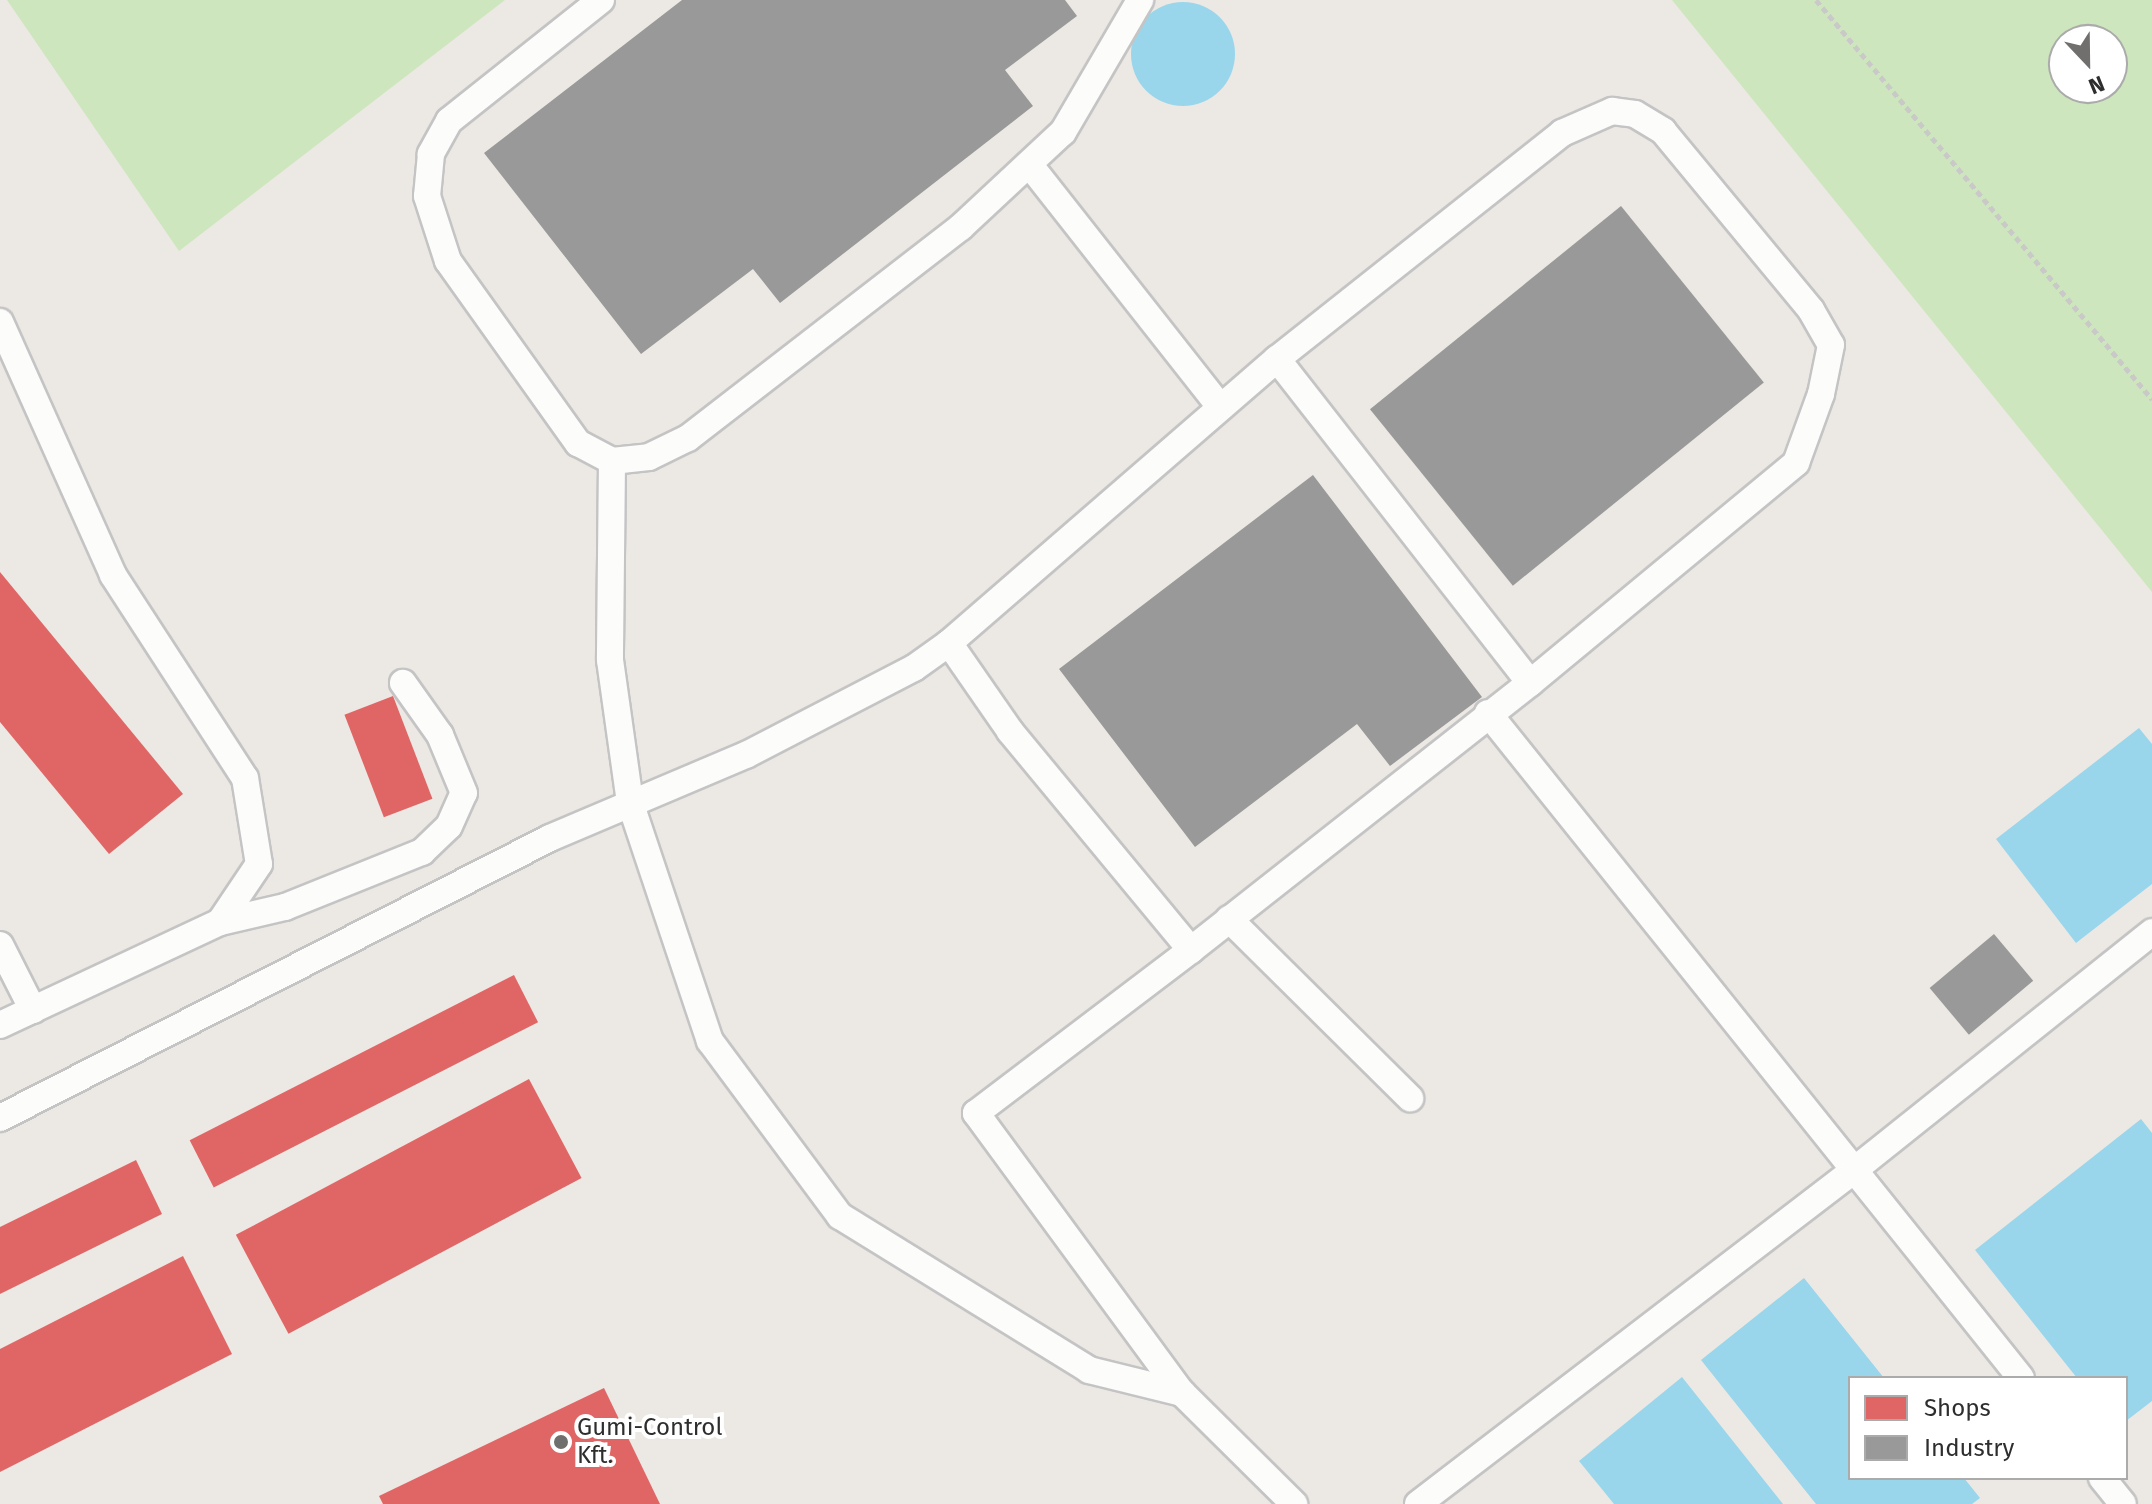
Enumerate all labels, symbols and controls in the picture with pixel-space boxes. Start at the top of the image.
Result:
north arrow [2048,24,2128,104]
text: N [2085,70,2108,100]
legend [1848,1376,2128,1480]
text: Shops [1924,1394,1991,1422]
place label: Gumi-Control Kft. [577,1414,722,1470]
marker: Gumi-Control Kft. [552,1433,570,1451]
text: Industry [1924,1434,2014,1462]

